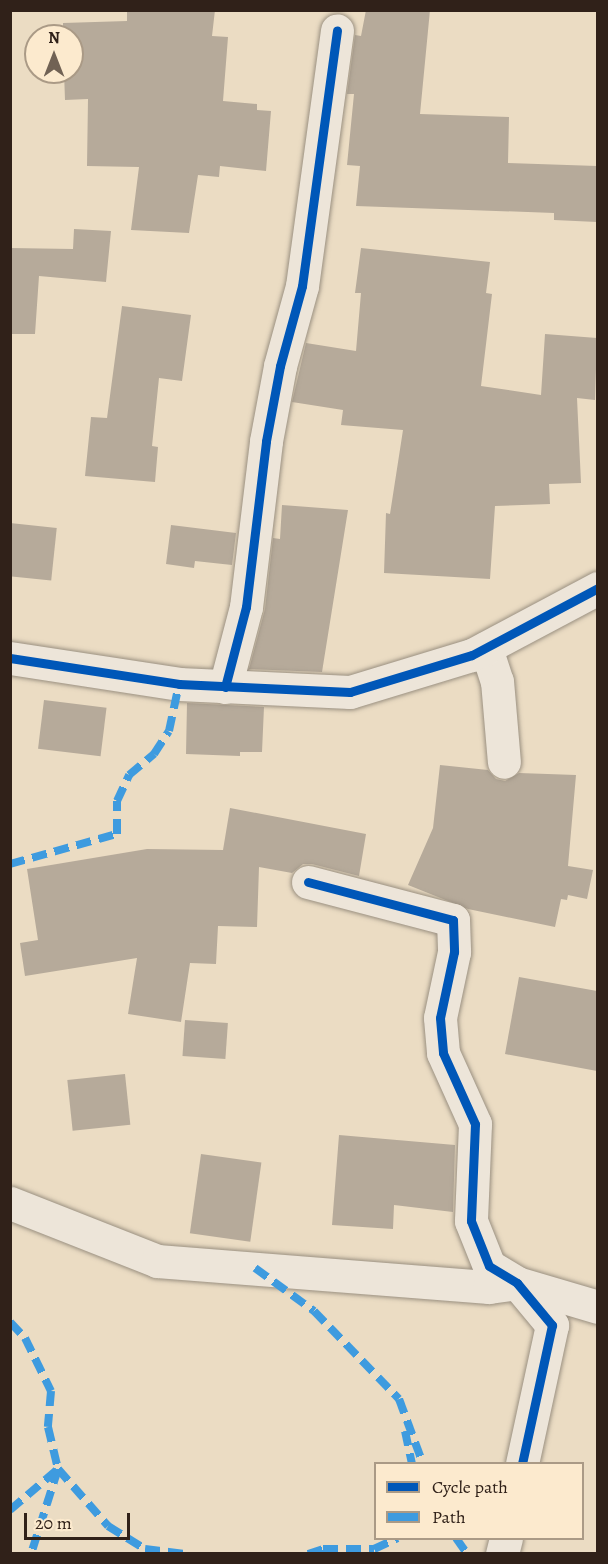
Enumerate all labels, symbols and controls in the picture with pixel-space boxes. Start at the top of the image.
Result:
north arrow [24,24,84,84]
text: N [48,27,60,49]
legend [374,1462,584,1540]
text: Cycle path [432,1475,508,1499]
scale bar [27,1501,134,1539]
text: Path [432,1505,466,1529]
text: 20 m [35,1511,72,1535]

